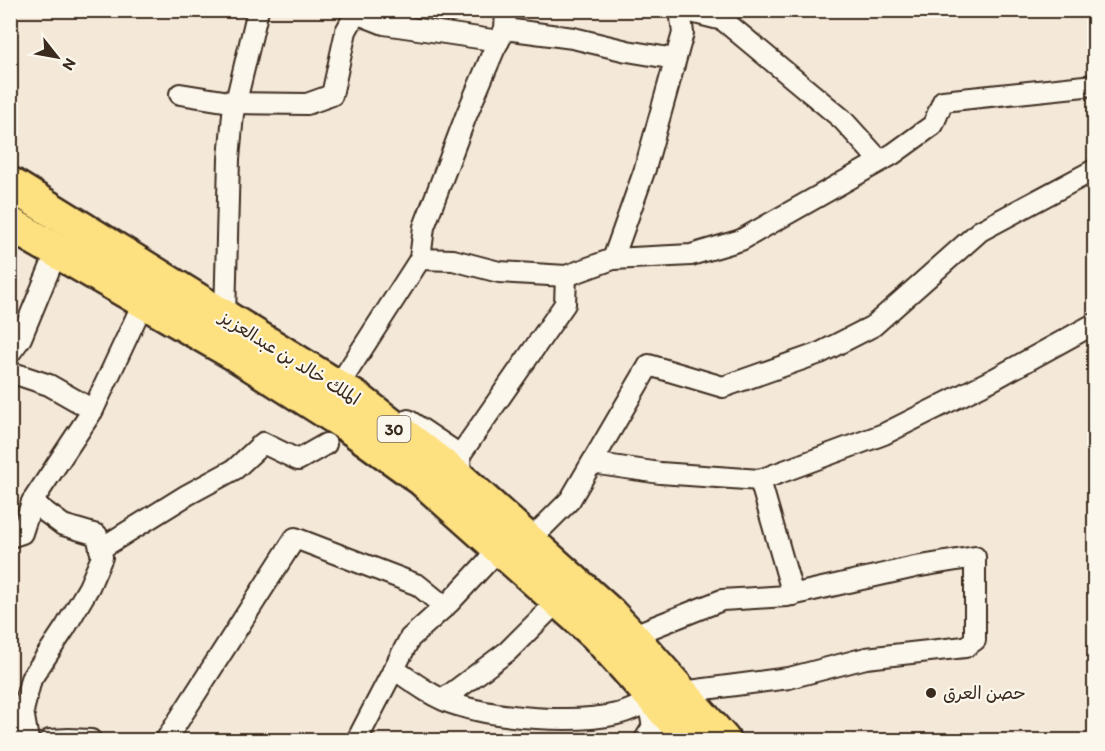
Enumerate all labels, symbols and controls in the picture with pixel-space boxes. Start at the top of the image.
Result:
north arrow [27,27,87,87]
text: N [59,55,80,74]
street label: الملك خالد بن عبدالعزيز [214,305,364,410]
road number: 30 [378,416,410,442]
place label: حصن العرق [943,682,1026,704]
marker: حصن العرق [924,686,938,700]

